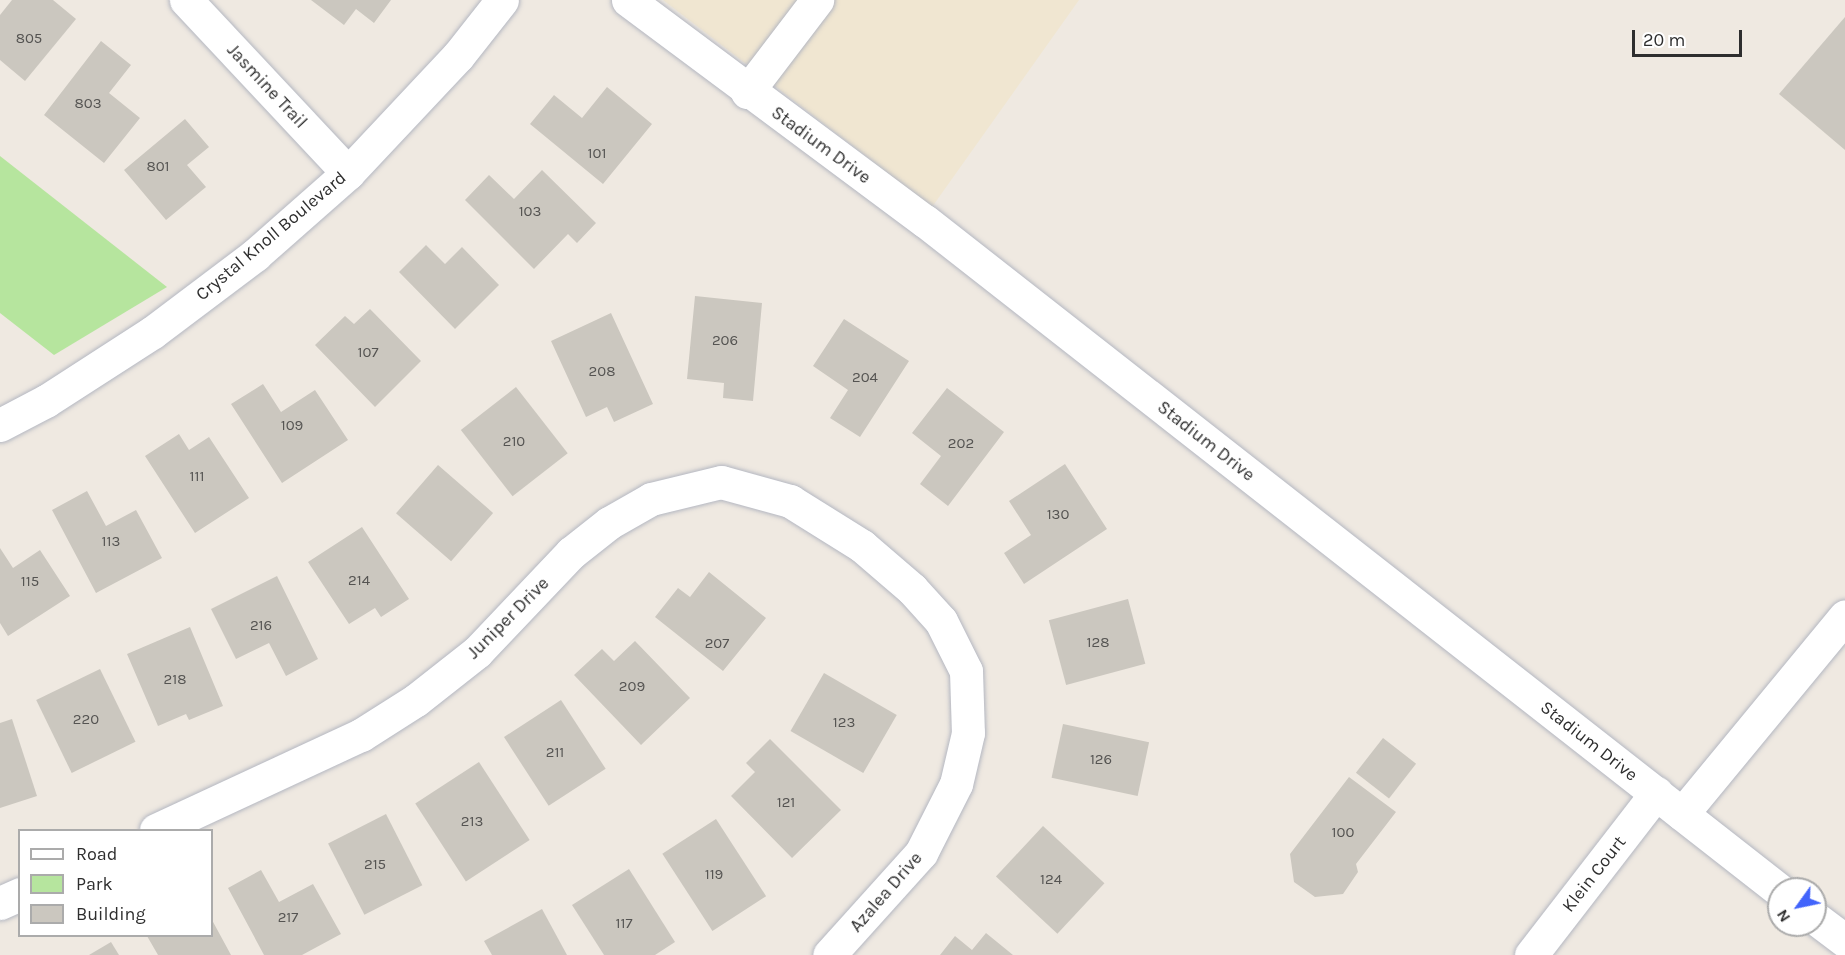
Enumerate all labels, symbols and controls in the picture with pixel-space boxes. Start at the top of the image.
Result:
scale bar [1635,18,1744,56]
text: 20 m [1643,29,1685,51]
house number: 805 [16,30,42,48]
street label: Jasmine Trail [222,39,312,133]
house number: 803 [75,95,101,113]
street label: Stadium Drive [767,102,875,188]
house number: 101 [588,145,606,163]
house number: 801 [146,158,170,176]
street label: Crystal Knoll Boulevard [191,167,351,305]
house number: 103 [519,203,541,221]
house number: 206 [712,332,738,350]
house number: 107 [358,344,378,362]
house number: 208 [589,363,615,381]
house number: 204 [852,369,878,387]
street label: Stadium Drive [1153,396,1259,486]
house number: 109 [281,417,303,435]
house number: 210 [503,433,525,451]
house number: 202 [948,435,974,453]
house number: 111 [190,468,204,486]
house number: 130 [1047,506,1069,524]
house number: 113 [102,533,120,551]
house number: 214 [348,572,370,590]
house number: 115 [21,573,39,591]
street label: Juniper Drive [463,573,553,663]
house number: 216 [250,617,272,635]
house number: 128 [1087,634,1109,652]
house number: 207 [705,635,729,653]
house number: 218 [164,671,186,689]
house number: 209 [619,678,645,696]
street label: Stadium Drive [1536,696,1642,786]
house number: 220 [73,711,99,729]
house number: 123 [833,714,855,732]
house number: 211 [546,744,564,762]
house number: 126 [1090,751,1112,769]
house number: 121 [777,794,795,812]
house number: 213 [461,813,483,831]
house number: 100 [1332,824,1354,842]
legend [18,829,213,937]
street label: Klein Court [1558,832,1630,916]
text: Road [76,843,117,865]
street label: Azalea Drive [845,847,927,937]
house number: 215 [364,856,386,874]
house number: 119 [705,866,723,884]
house number: 124 [1040,871,1062,889]
text: Park [76,873,113,895]
north arrow [1767,877,1827,937]
text: Building [76,903,146,925]
text: N [1772,906,1794,926]
house number: 217 [278,909,298,927]
house number: 117 [616,915,632,933]

